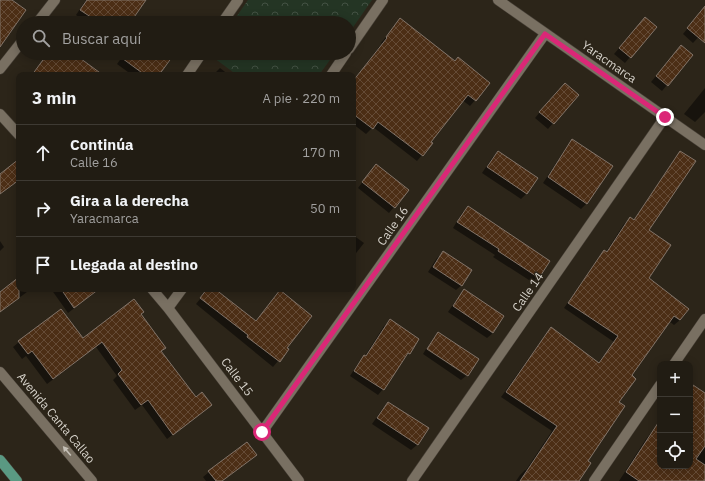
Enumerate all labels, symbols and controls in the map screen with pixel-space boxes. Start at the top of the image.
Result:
search box [16,16,356,60]
icon: search [30,27,52,49]
text: Buscar aquí [62,29,141,48]
street label: Yaracmarca [579,37,640,86]
text: 3 min [32,87,76,109]
text: A pie · 220 m [262,90,340,107]
route end [656,108,674,126]
text: Continúa [70,135,134,154]
icon: ahead [32,142,54,164]
text: 170 m [302,144,340,161]
text: Calle 16 [70,154,118,171]
text: Gira a la derecha [70,191,189,210]
icon: right [32,198,54,220]
text: 50 m [310,200,340,217]
street label: Calle 16 [374,203,411,248]
text: Yaracmarca [70,210,139,227]
icon: arrive [32,254,54,276]
text: Llegada al destino [70,255,198,274]
street label: Calle 14 [509,269,546,314]
street label: Calle 15 [218,355,257,399]
map controls [657,361,693,469]
button: + [657,361,693,397]
street label: Avenida Canta Callao [14,369,99,466]
button: − [657,397,693,433]
route start [253,423,271,441]
button: locate [657,433,693,469]
one-way arrow [63,446,72,457]

